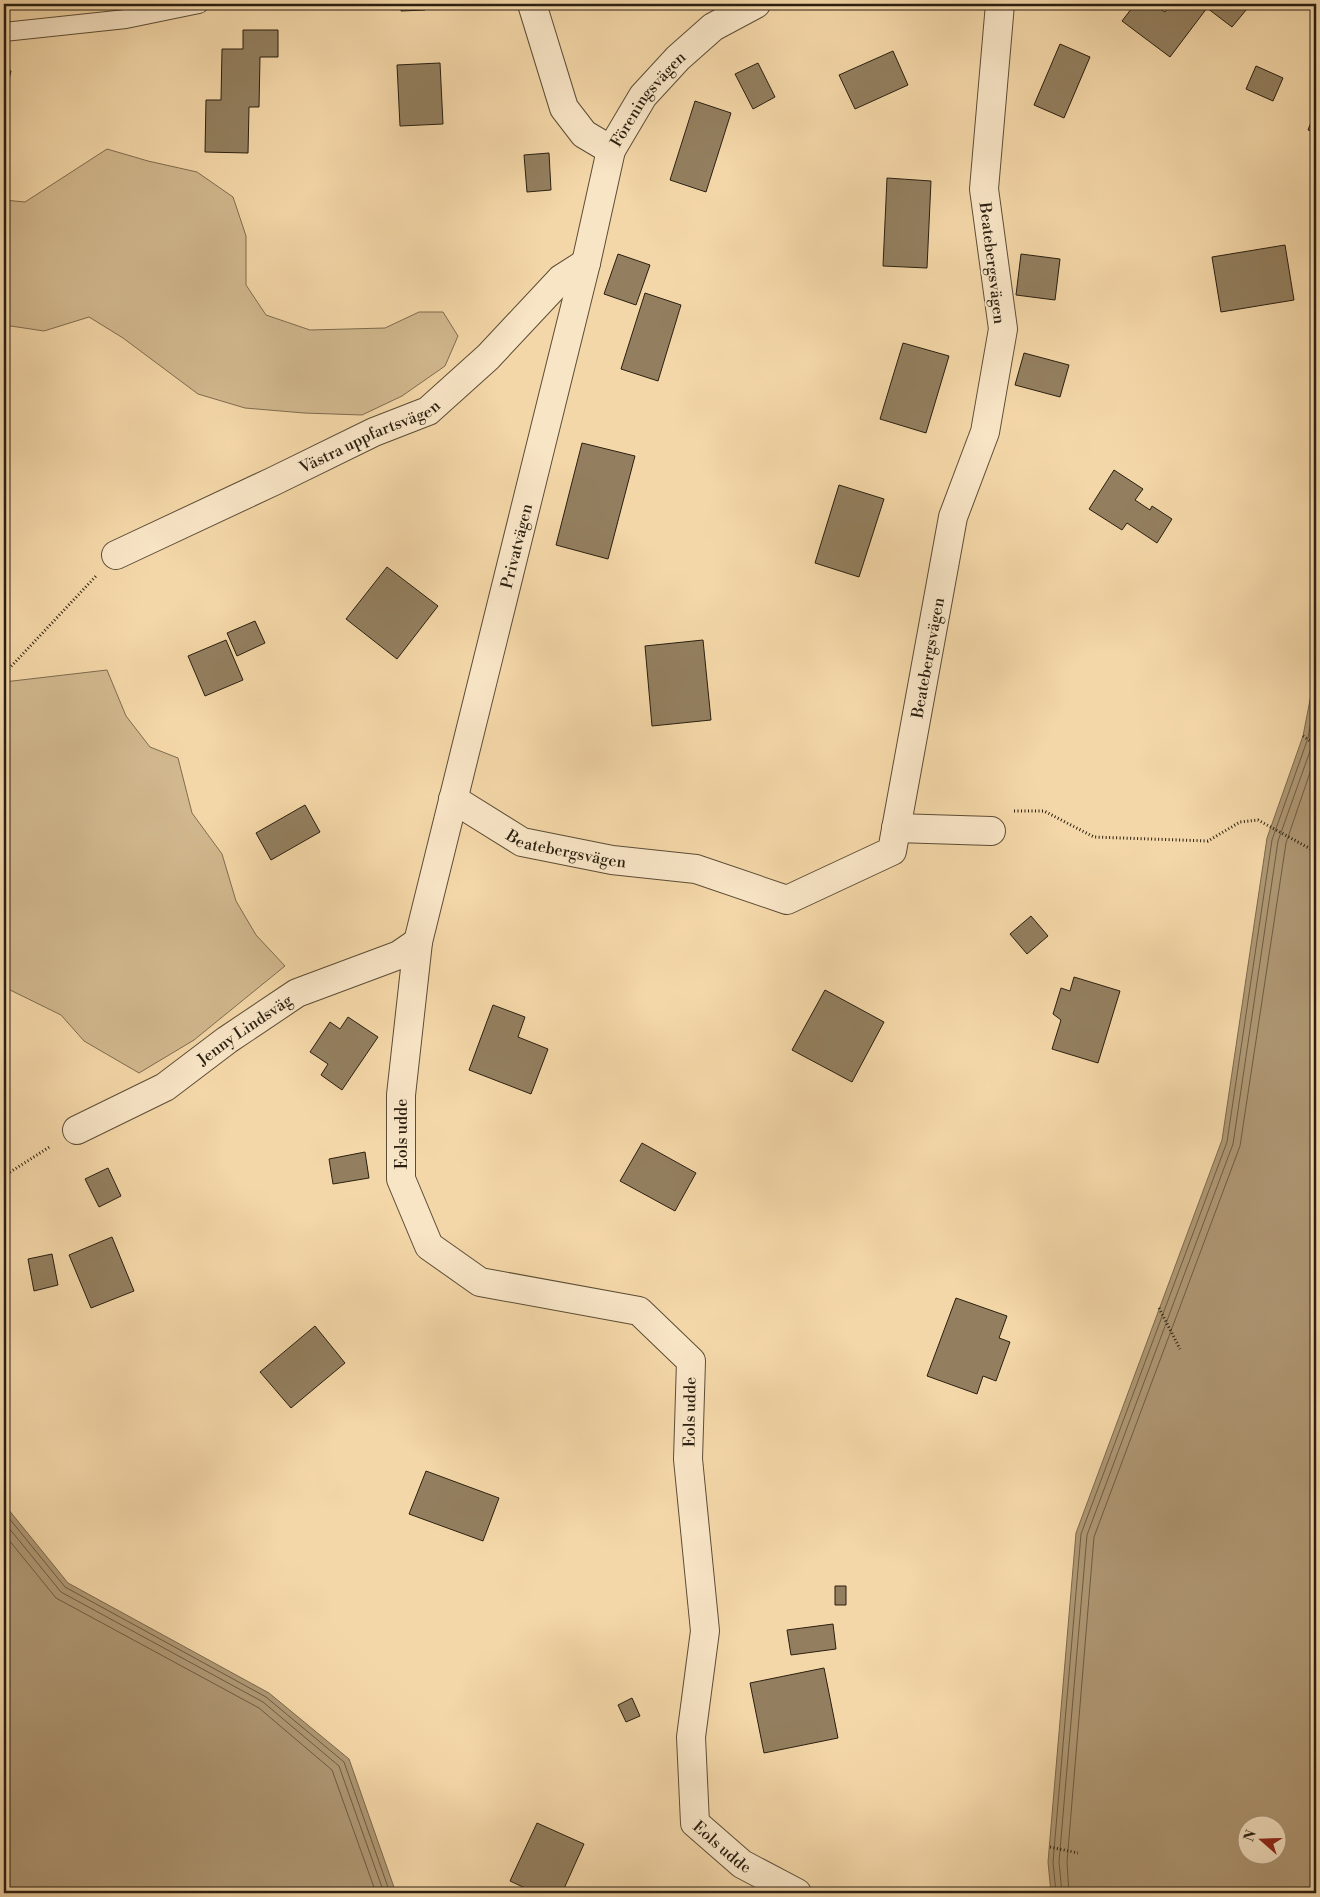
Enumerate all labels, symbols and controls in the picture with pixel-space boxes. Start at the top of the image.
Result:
street label: Föreningsvägen [606,47,690,151]
street label: Beatebergsvägen [975,200,1009,326]
street label: Västra uppfartsvägen [295,396,445,478]
street label: Privatvägen [497,501,537,591]
street label: Beatebergsvägen [907,595,949,721]
street label: Beatebergsvägen [501,825,627,872]
street label: Jenny Lindsväg [193,990,297,1071]
street label: Eols udde [392,1099,412,1169]
street label: Eols udde [679,1377,701,1447]
north arrow [1238,1814,1288,1864]
street label: Eols udde [688,1817,754,1878]
text: N [1240,1828,1261,1844]

